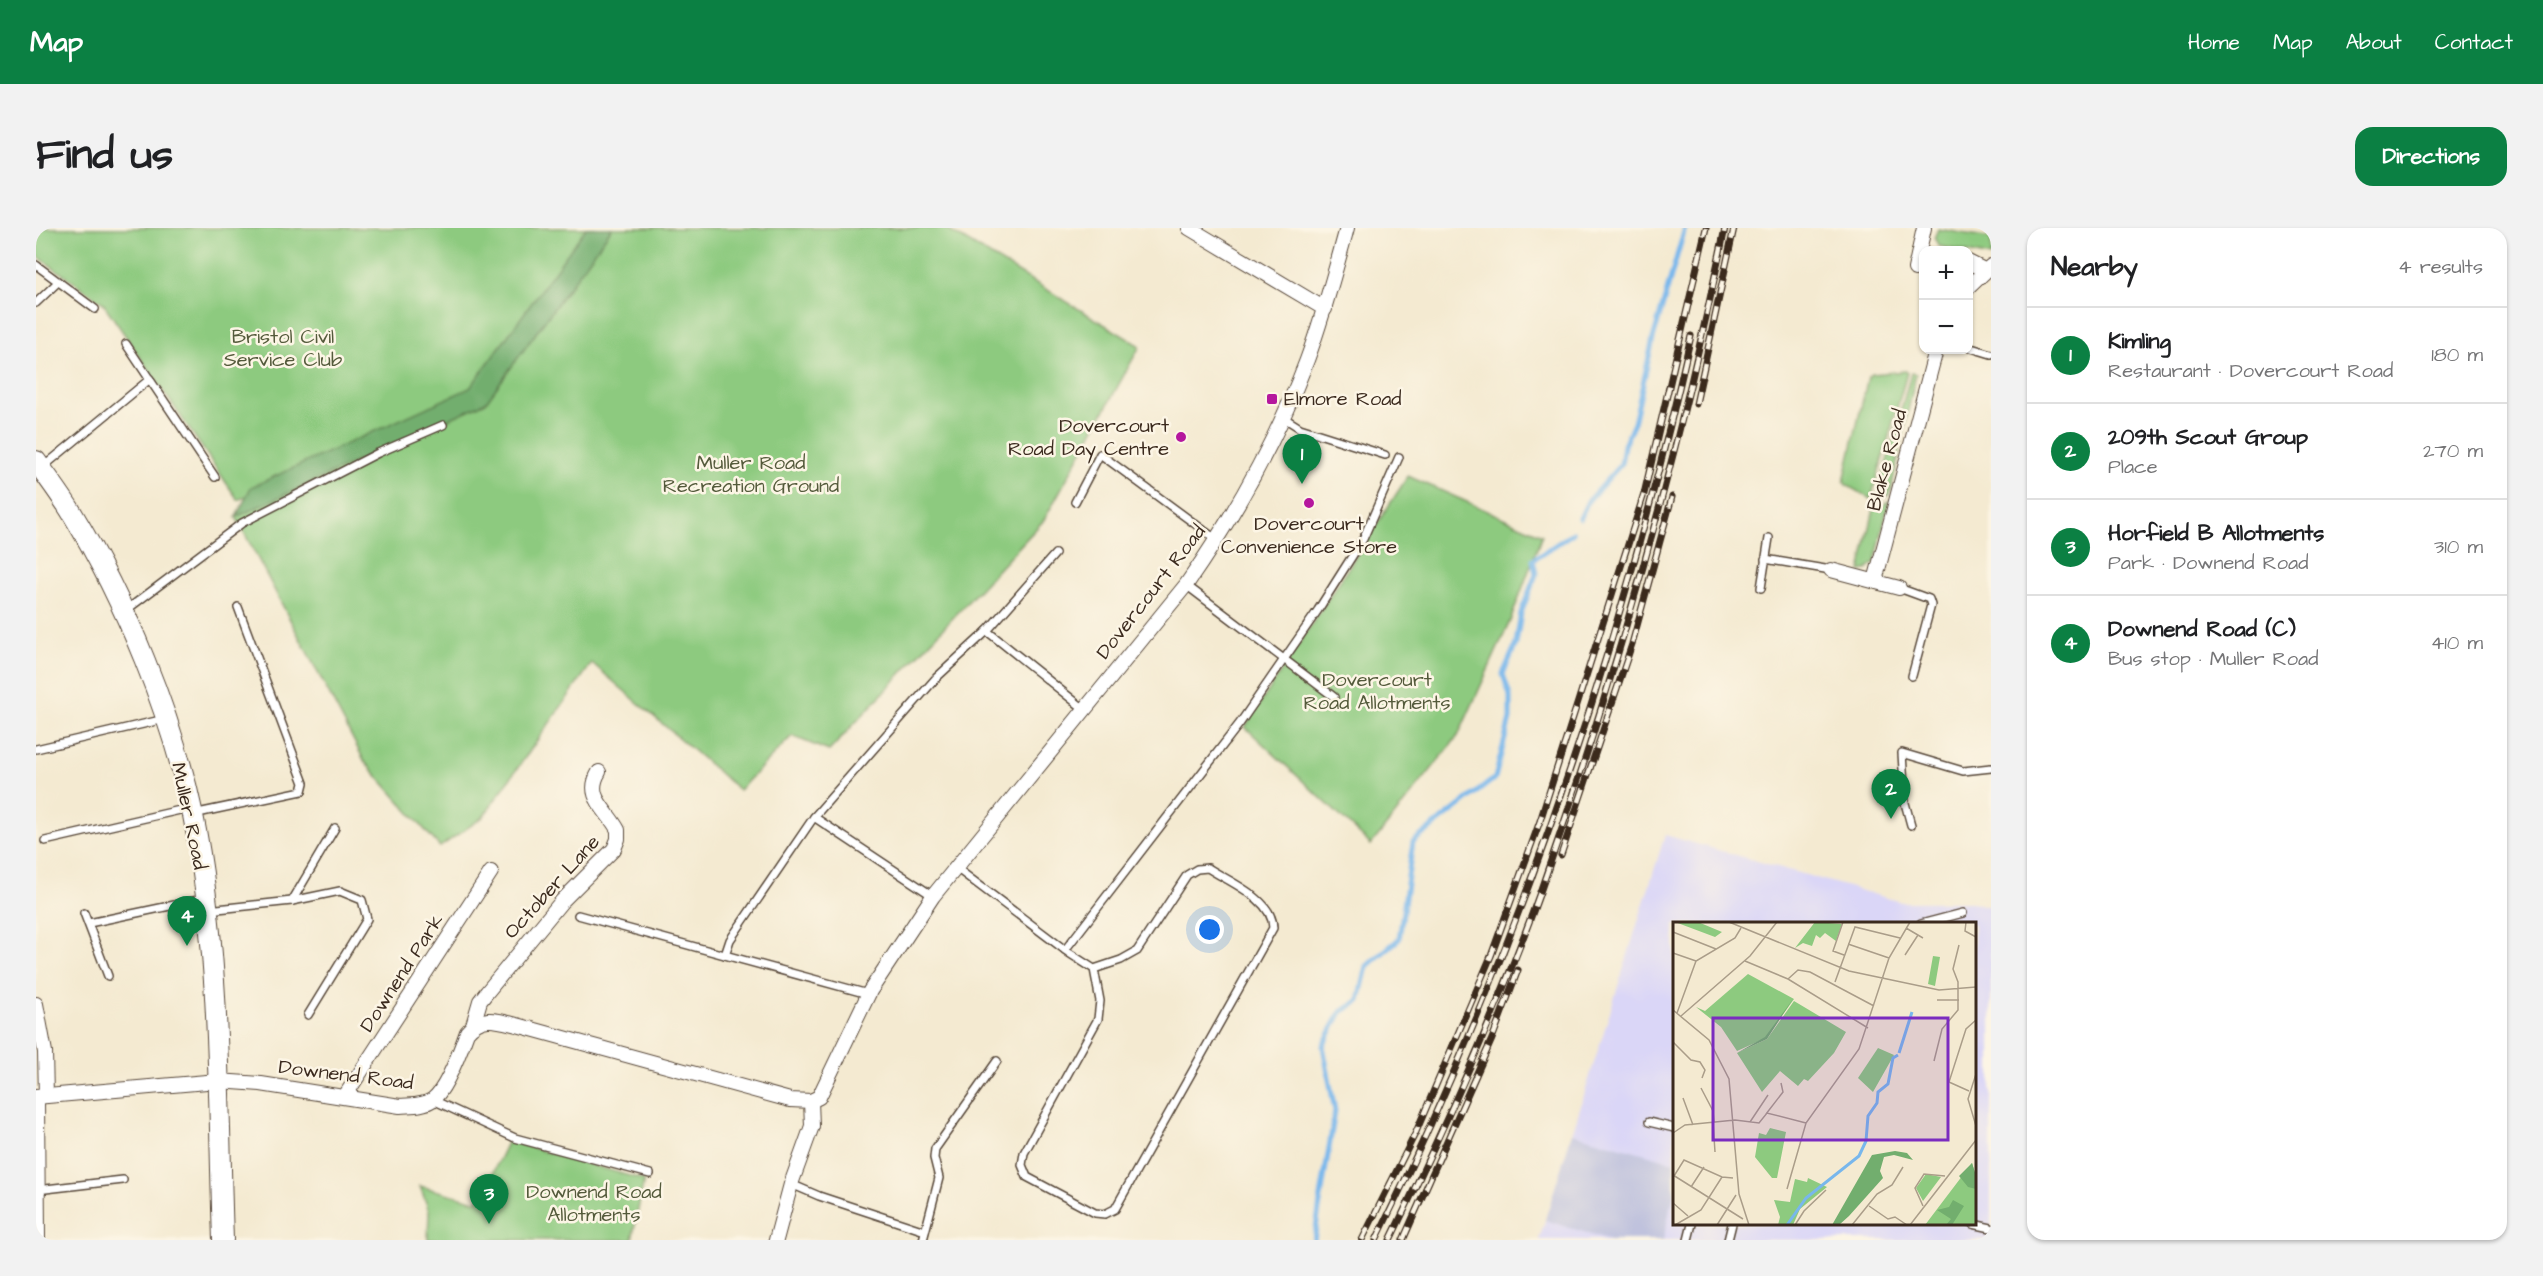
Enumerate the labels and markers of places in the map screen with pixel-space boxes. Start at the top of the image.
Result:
place label: Elmore Road [1284,385,1402,413]
marker: Elmore Road [1265,392,1279,406]
place label: Dovercourt Road Day Centre [1008,412,1169,464]
marker: Dovercourt Road Day Centre [1174,430,1188,444]
pin: 1 [1282,434,1322,484]
marker: Dovercourt Convenience Store [1302,496,1316,510]
place label: Dovercourt Convenience Store [1221,510,1397,561]
pin: 2 [1872,770,1910,819]
pin: 4 [168,896,206,946]
pin: 3 [470,1174,508,1224]

